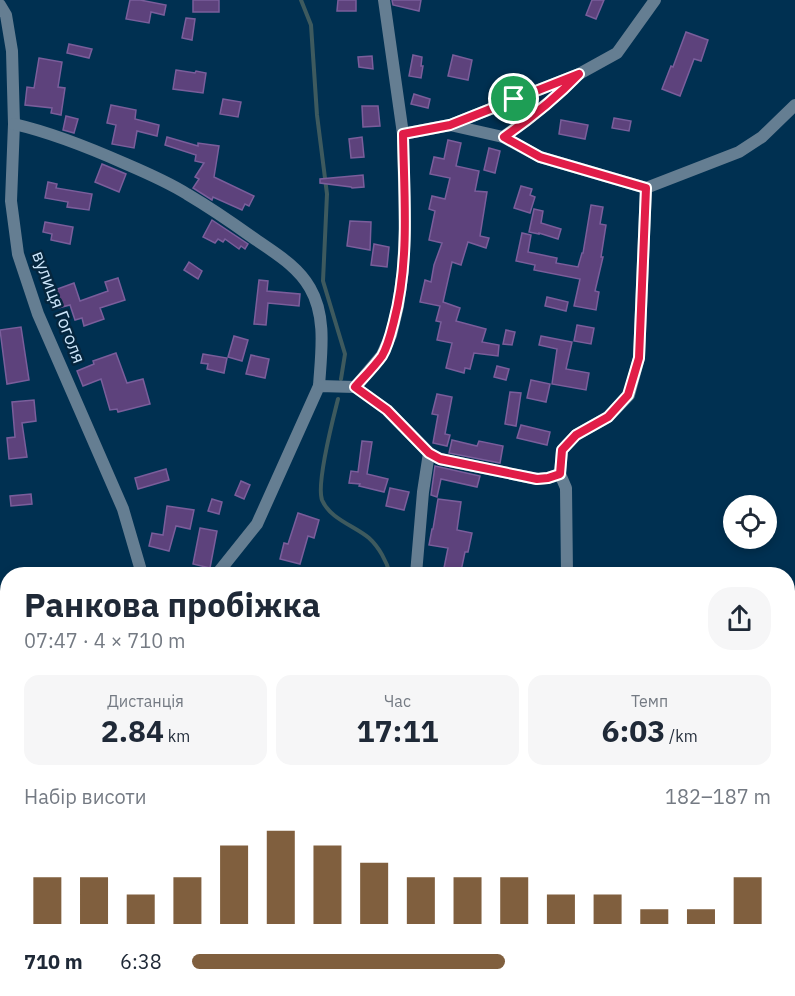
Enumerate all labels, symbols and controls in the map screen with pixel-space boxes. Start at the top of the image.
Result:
pin [488,73,539,124]
icon: arrive [497,82,530,115]
street label: вулиця Гоголя [27,248,91,366]
map controls [723,495,777,549]
button: locate [723,495,777,549]
text: Ранкова пробіжка [24,583,320,626]
button: share [708,587,771,650]
text: 07:47 · 4 × 710 m [24,627,185,654]
text: Дистанція [107,691,184,711]
text: Час [384,691,411,711]
text: Темп [631,691,668,711]
text: 2.84 [101,711,164,750]
text: 17:11 [357,711,438,750]
text: 6:03 [601,711,665,750]
text: km [164,726,190,746]
text: /km [665,726,698,746]
text: Набір висоти [24,783,147,810]
text: 182–187 m [665,783,771,810]
text: 710 m [24,948,83,975]
text: 6:38 [120,948,162,975]

